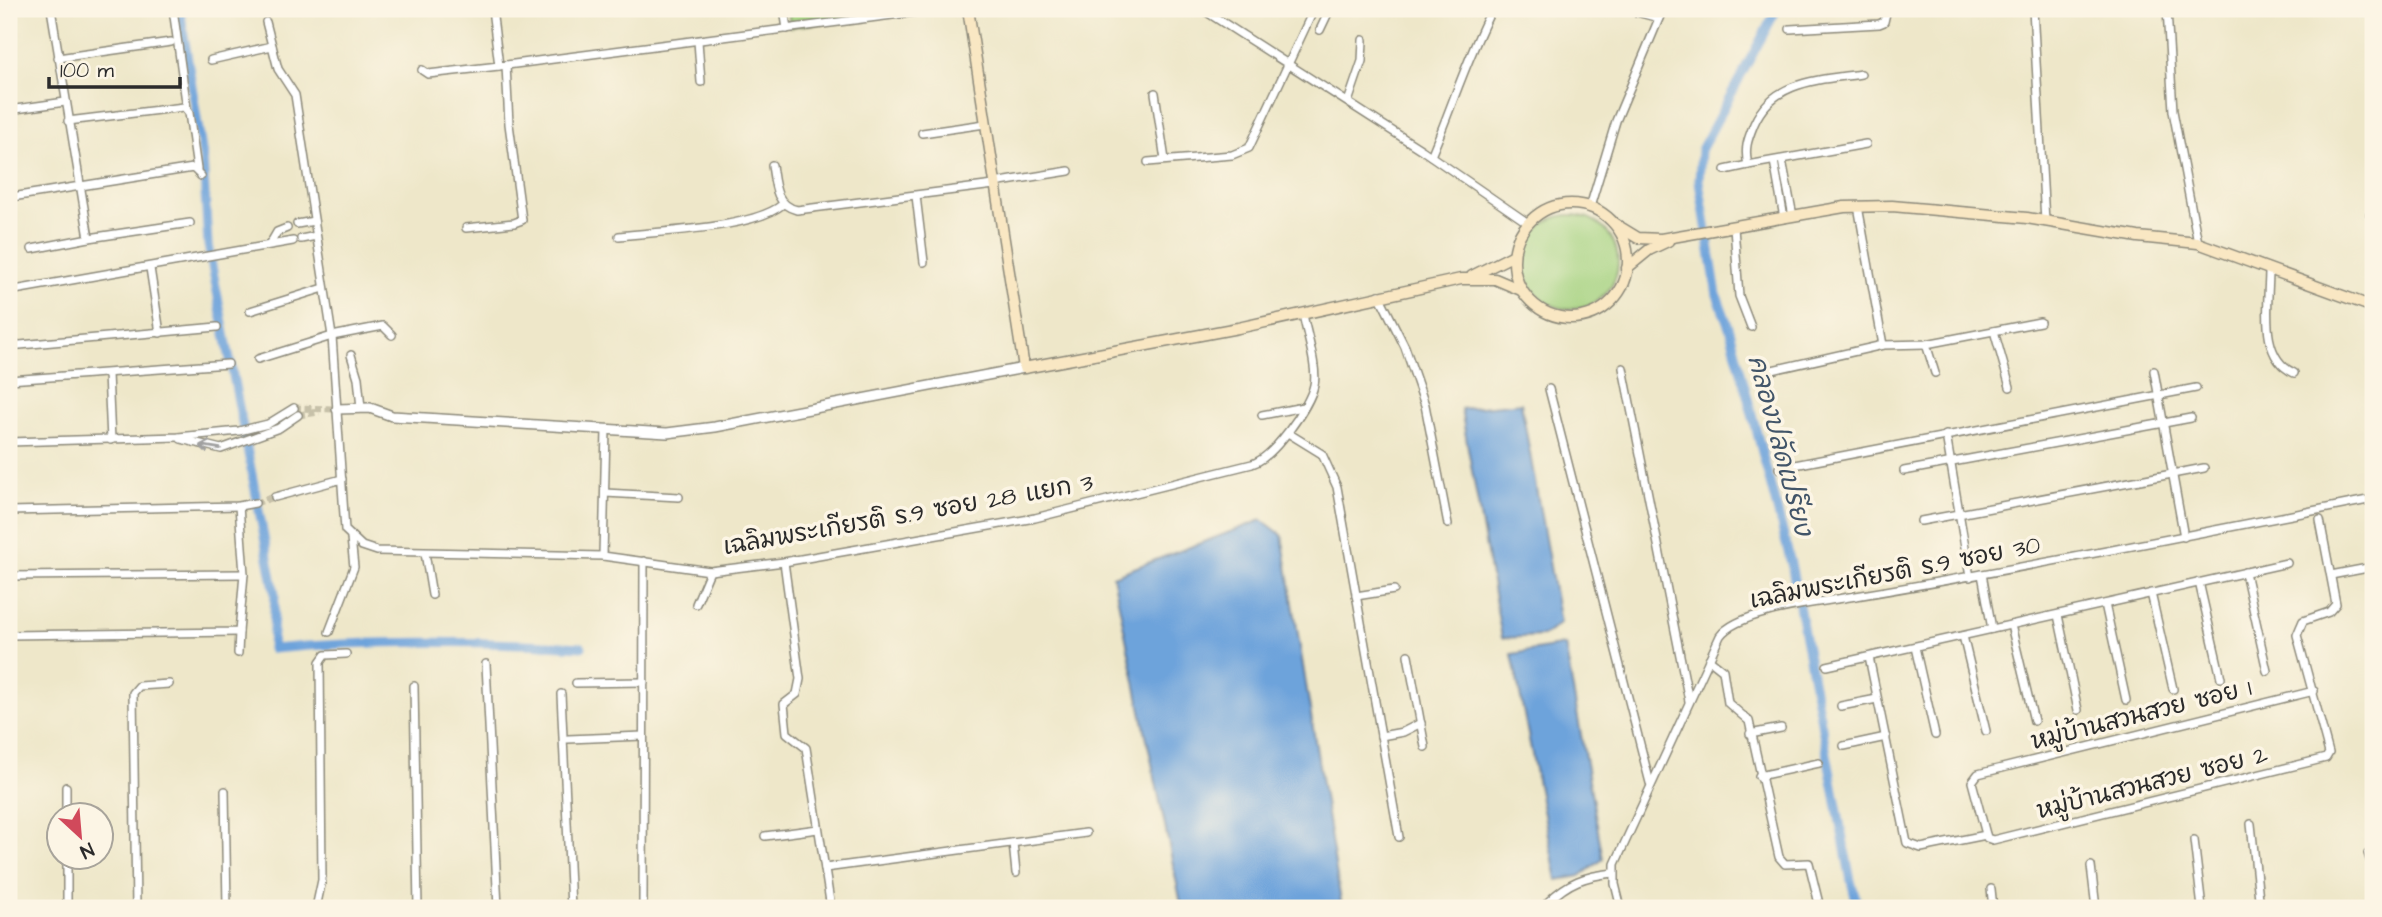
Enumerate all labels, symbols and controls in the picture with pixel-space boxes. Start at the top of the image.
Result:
scale bar [49,46,180,90]
text: 100 m [60,56,115,85]
water label: คลองปลัดเปรียง [1739,351,1822,542]
one-way arrow [199,440,222,453]
street label: เฉลิมพระเกียรติ ร.9 ซอย 28 แยก 3 [720,466,1096,564]
street label: เฉลิมพระเกียรติ ร.9 ซอย 30 [1747,528,2043,618]
street label: หมู่บ้านสวนสวย ซอย 1 [2027,671,2255,759]
street label: หมู่บ้านสวนสวย ซอย 2 [2033,738,2272,828]
north arrow [46,802,116,872]
text: N [75,835,98,865]

